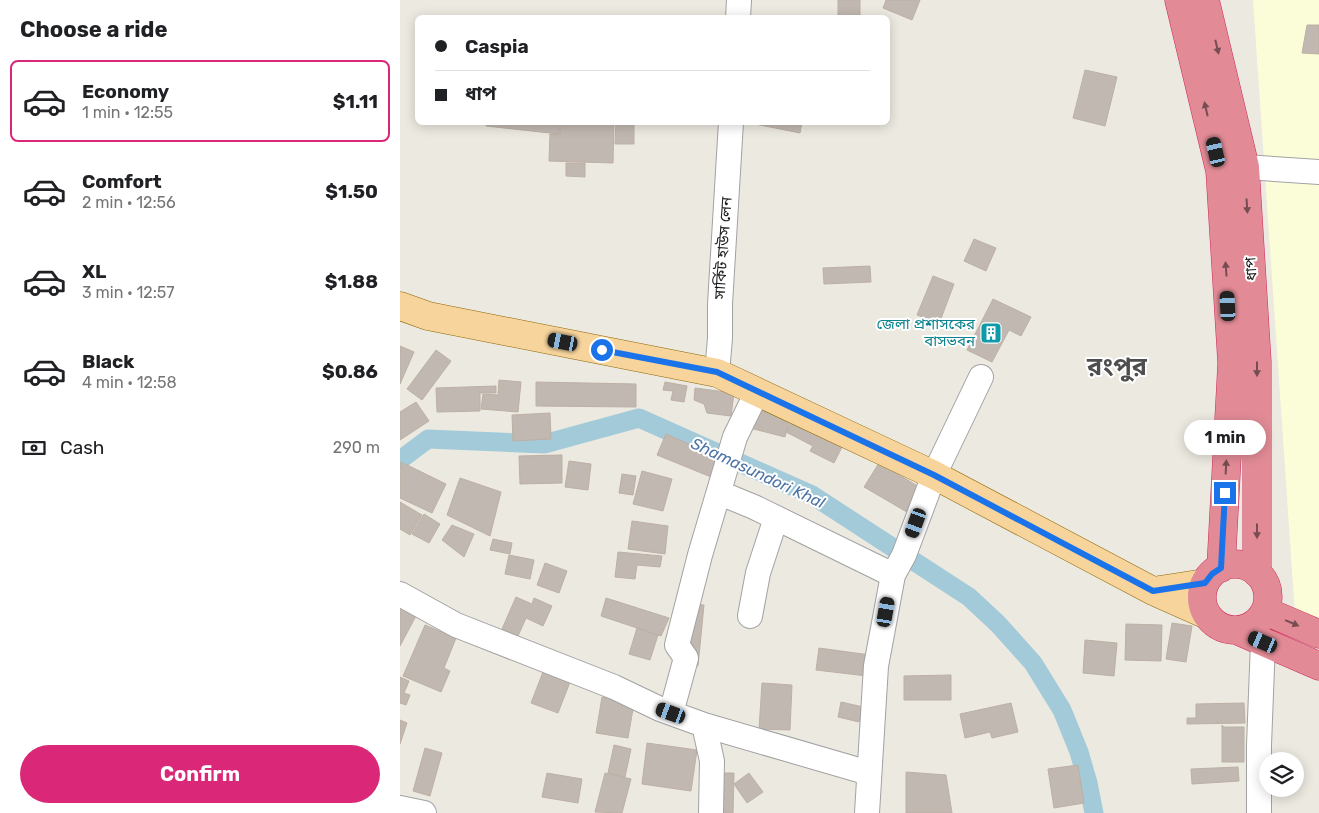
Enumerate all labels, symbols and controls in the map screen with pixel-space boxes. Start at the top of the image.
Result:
text: Choose a ride [20,16,167,43]
text: Caspia [465,35,529,58]
one-way arrow [1213,40,1221,55]
icon: car [22,79,67,124]
text: Economy [82,80,169,103]
text: ধাপ [465,82,496,105]
text: $1.11 [333,90,378,113]
one-way arrow [1202,101,1210,116]
text: 1 min · 12:55 [82,103,173,122]
car [1205,136,1226,168]
icon: car [22,169,67,214]
text: Comfort [82,170,162,193]
text: $1.50 [325,180,378,203]
text: 2 min · 12:56 [82,193,176,212]
street label: সার্কিট হাউস লেন [710,195,736,301]
one-way arrow [1244,199,1252,215]
street label: ধাপ [1241,256,1261,281]
icon: car [22,259,67,304]
text: XL [82,260,106,283]
one-way arrow [1222,261,1230,277]
text: $1.88 [325,270,378,293]
text: 3 min · 12:57 [82,283,175,302]
car [1219,291,1236,321]
place label: জেলা প্রশাসকের বাসভবন [877,315,976,350]
building icon: জেলা প্রশাসকের বাসভবন [979,321,1003,345]
car [546,332,579,352]
route start [591,339,613,361]
icon: car [22,349,67,394]
text: Black [82,350,134,373]
district label: রংপুর [1086,352,1148,382]
text: $0.86 [322,360,378,383]
one-way arrow [1253,361,1261,377]
text: 4 min · 12:58 [82,373,177,392]
callout: 1 min [1184,420,1266,456]
text: 1 min [1205,428,1245,447]
icon: cash [20,434,48,462]
water label: Shamasundori Khal [688,434,829,513]
text: Cash [60,436,104,459]
text: 290 m [333,438,380,457]
one-way arrow [1223,458,1231,474]
route end [1214,482,1236,504]
car [903,506,928,540]
one-way arrow [1253,523,1261,539]
car [876,596,895,628]
one-way arrow [1285,619,1299,627]
car [1246,629,1279,655]
car [654,701,687,725]
button: Confirm [20,745,380,803]
map controls [1259,752,1304,797]
button: layers [1259,752,1304,797]

